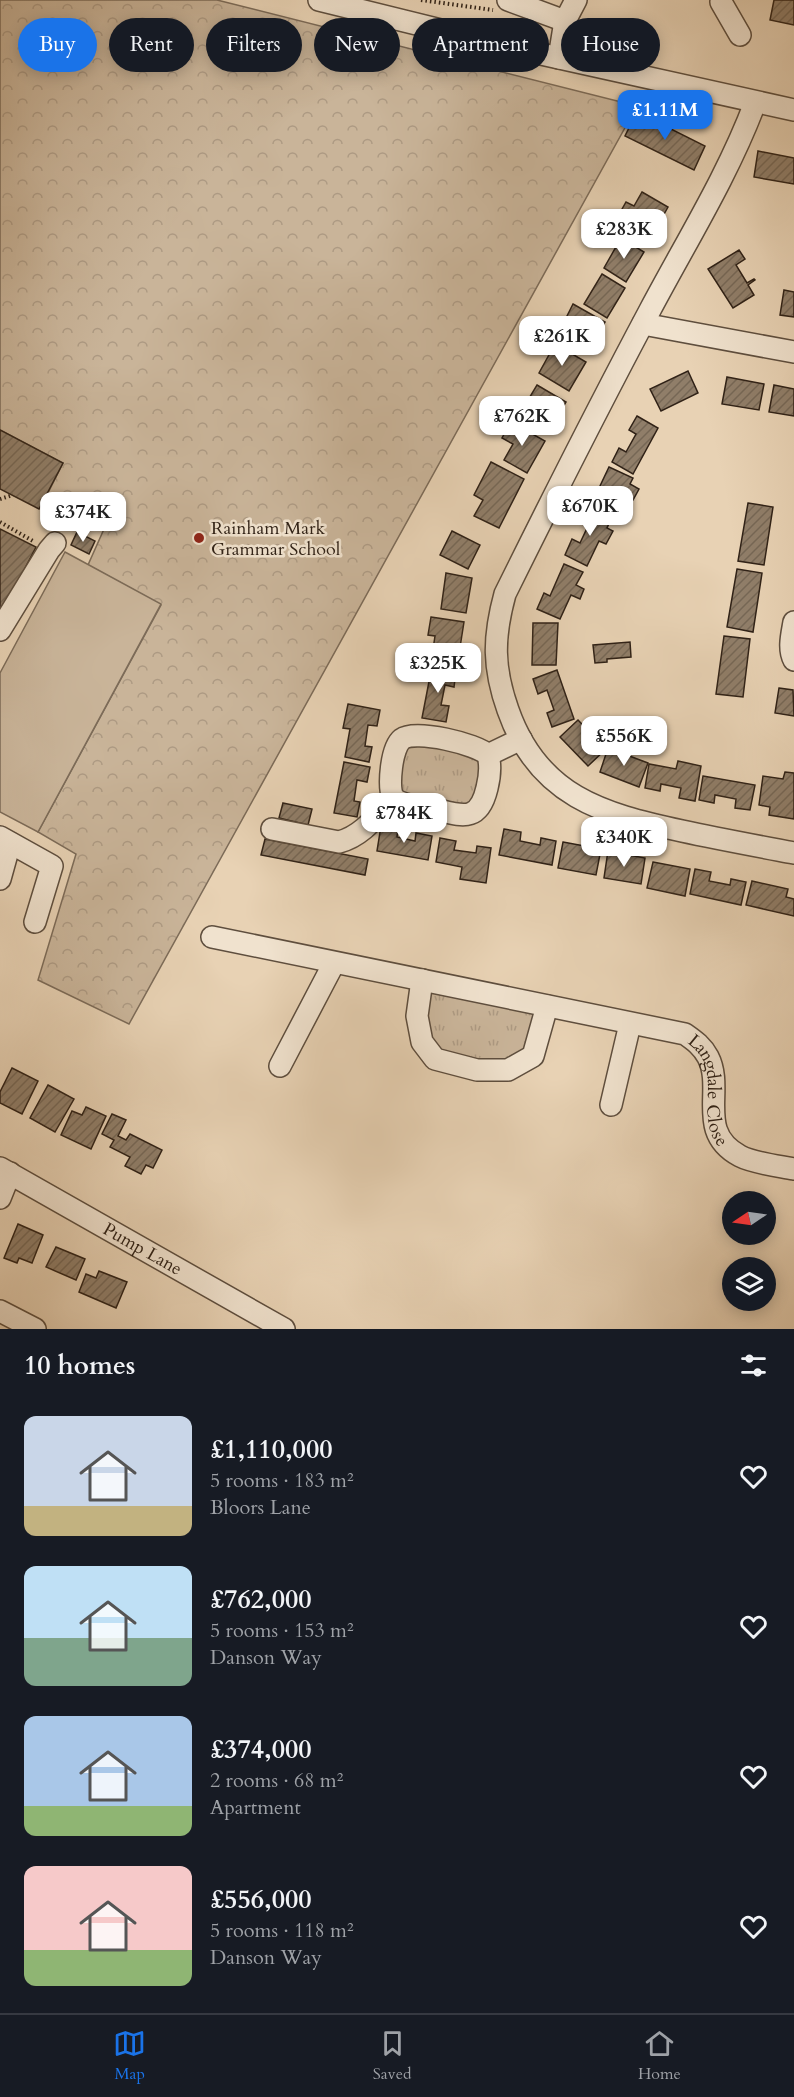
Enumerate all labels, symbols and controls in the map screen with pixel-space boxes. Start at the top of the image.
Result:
chip: Buy [18,18,97,72]
chip: Rent [109,18,194,72]
chip: Filters [206,18,302,72]
chip: New [314,18,400,72]
chip: Apartment [412,18,549,72]
chip: House [561,18,660,72]
pin: £1.11M [616,90,714,141]
text: £1.11M [632,96,698,123]
pin: £283K [582,209,666,260]
text: £283K [595,215,653,242]
pin: £261K [520,316,604,367]
text: £261K [533,322,591,349]
pin: £762K [480,396,564,447]
text: £762K [493,402,551,429]
pin: £670K [548,486,632,537]
pin: £374K [41,492,125,543]
text: £670K [561,492,619,519]
text: £374K [54,498,112,525]
place label: Rainham Mark Grammar School [211,516,341,562]
marker: Rainham Mark Grammar School [192,531,206,545]
pin: £325K [396,643,480,694]
text: £325K [409,649,467,676]
pin: £556K [582,716,666,767]
text: £556K [595,722,653,749]
pin: £784K [362,793,446,844]
text: £784K [375,799,433,826]
pin: £340K [582,817,666,868]
text: £340K [595,823,653,850]
street label: Langdale Close [683,1029,734,1152]
north arrow [722,1191,776,1245]
map controls [722,1191,776,1311]
street label: Pump Lane [98,1217,187,1282]
button: layers [722,1257,776,1311]
text: 10 homes [24,1348,135,1383]
icon: filters [737,1349,770,1382]
text: £1,110,000 [210,1432,333,1467]
icon: home [72,1440,144,1512]
icon: heart [737,1460,770,1493]
text: 5 rooms · 183 m² [210,1467,354,1494]
text: Bloors Lane [210,1494,311,1521]
text: £762,000 [210,1582,312,1617]
icon: home [72,1590,144,1662]
icon: heart [737,1610,770,1643]
text: 5 rooms · 153 m² [210,1617,354,1644]
text: Danson Way [210,1644,322,1671]
text: £374,000 [210,1732,312,1767]
icon: home [72,1740,144,1812]
icon: heart [737,1760,770,1793]
text: 2 rooms · 68 m² [210,1767,343,1794]
text: Apartment [210,1794,301,1821]
text: £556,000 [210,1882,312,1917]
icon: home [72,1890,144,1962]
icon: heart [737,1910,770,1943]
text: 5 rooms · 118 m² [210,1917,354,1944]
text: Danson Way [210,1944,322,1971]
tab: Map [113,2027,146,2085]
tab: Saved [373,2027,411,2085]
tab: Home [638,2027,681,2085]

